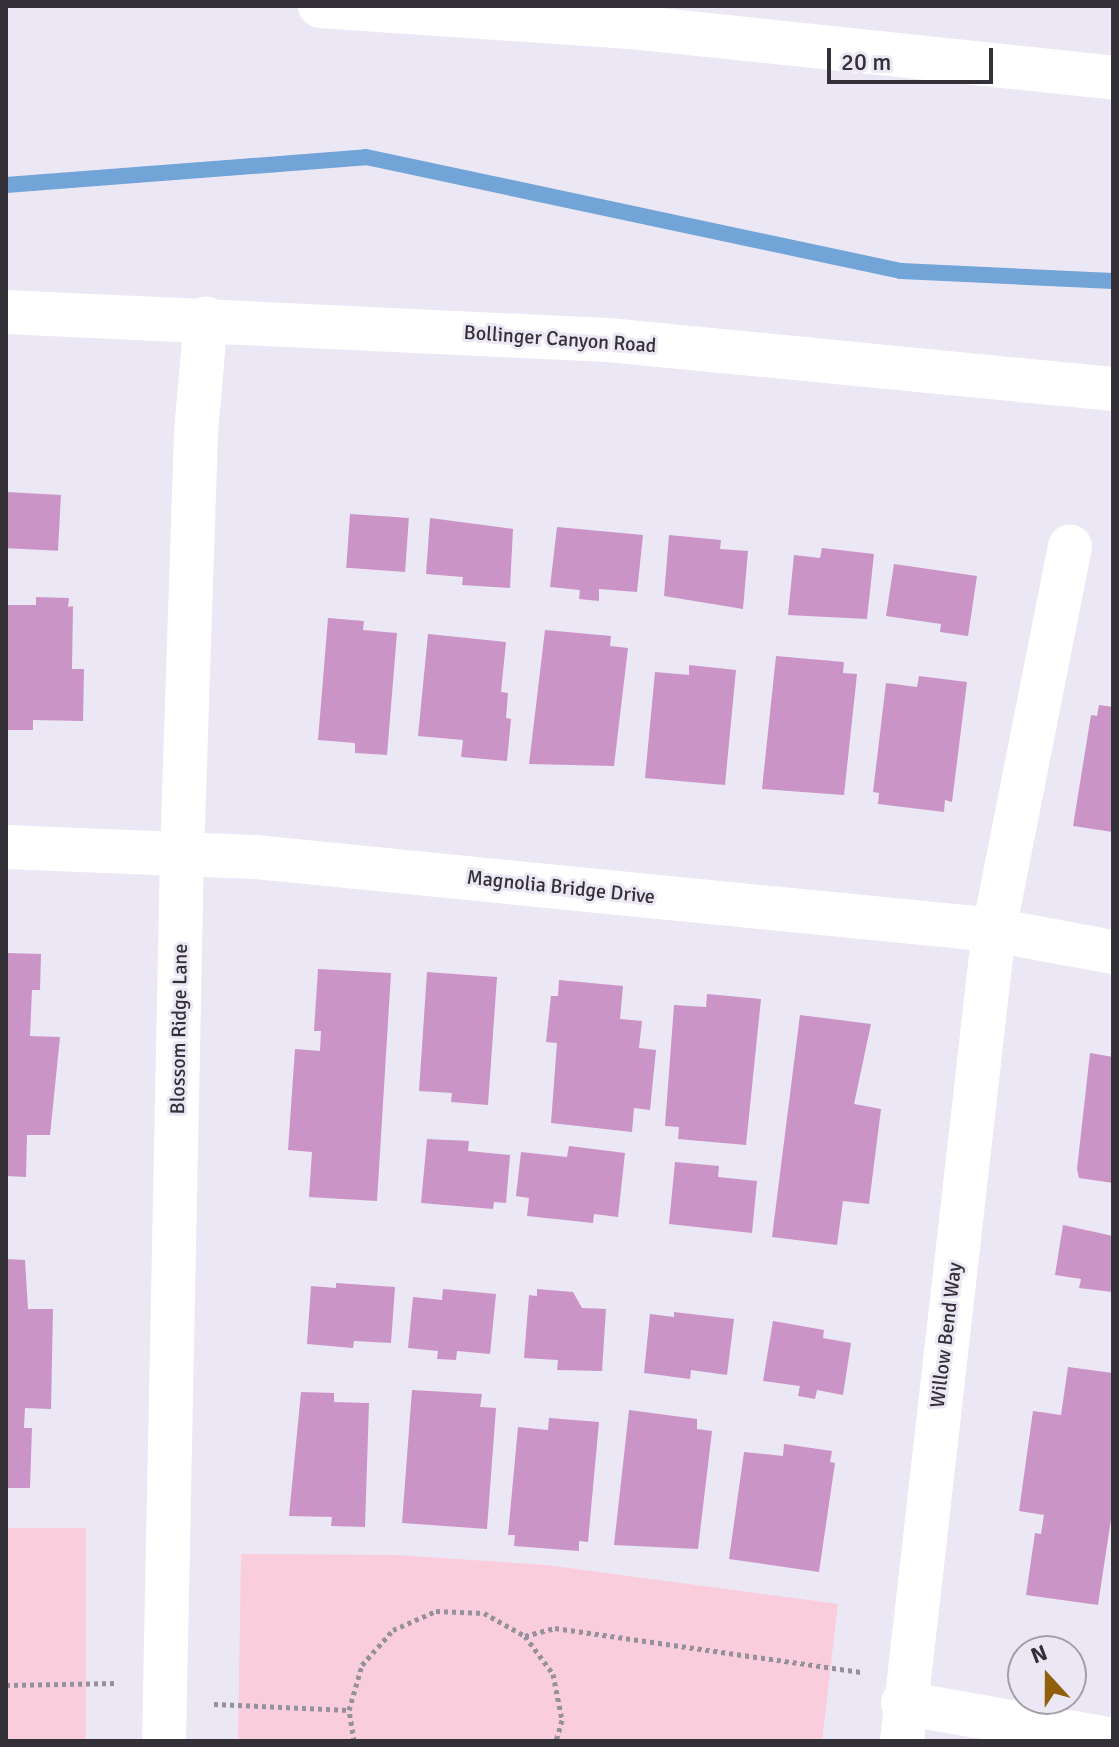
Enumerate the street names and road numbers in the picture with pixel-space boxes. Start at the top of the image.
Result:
street label: Bollinger Canyon Road [463,320,657,358]
street label: Magnolia Bridge Drive [466,865,656,909]
street label: Blossom Ridge Lane [166,943,192,1115]
street label: Willow Bend Way [925,1261,967,1409]

